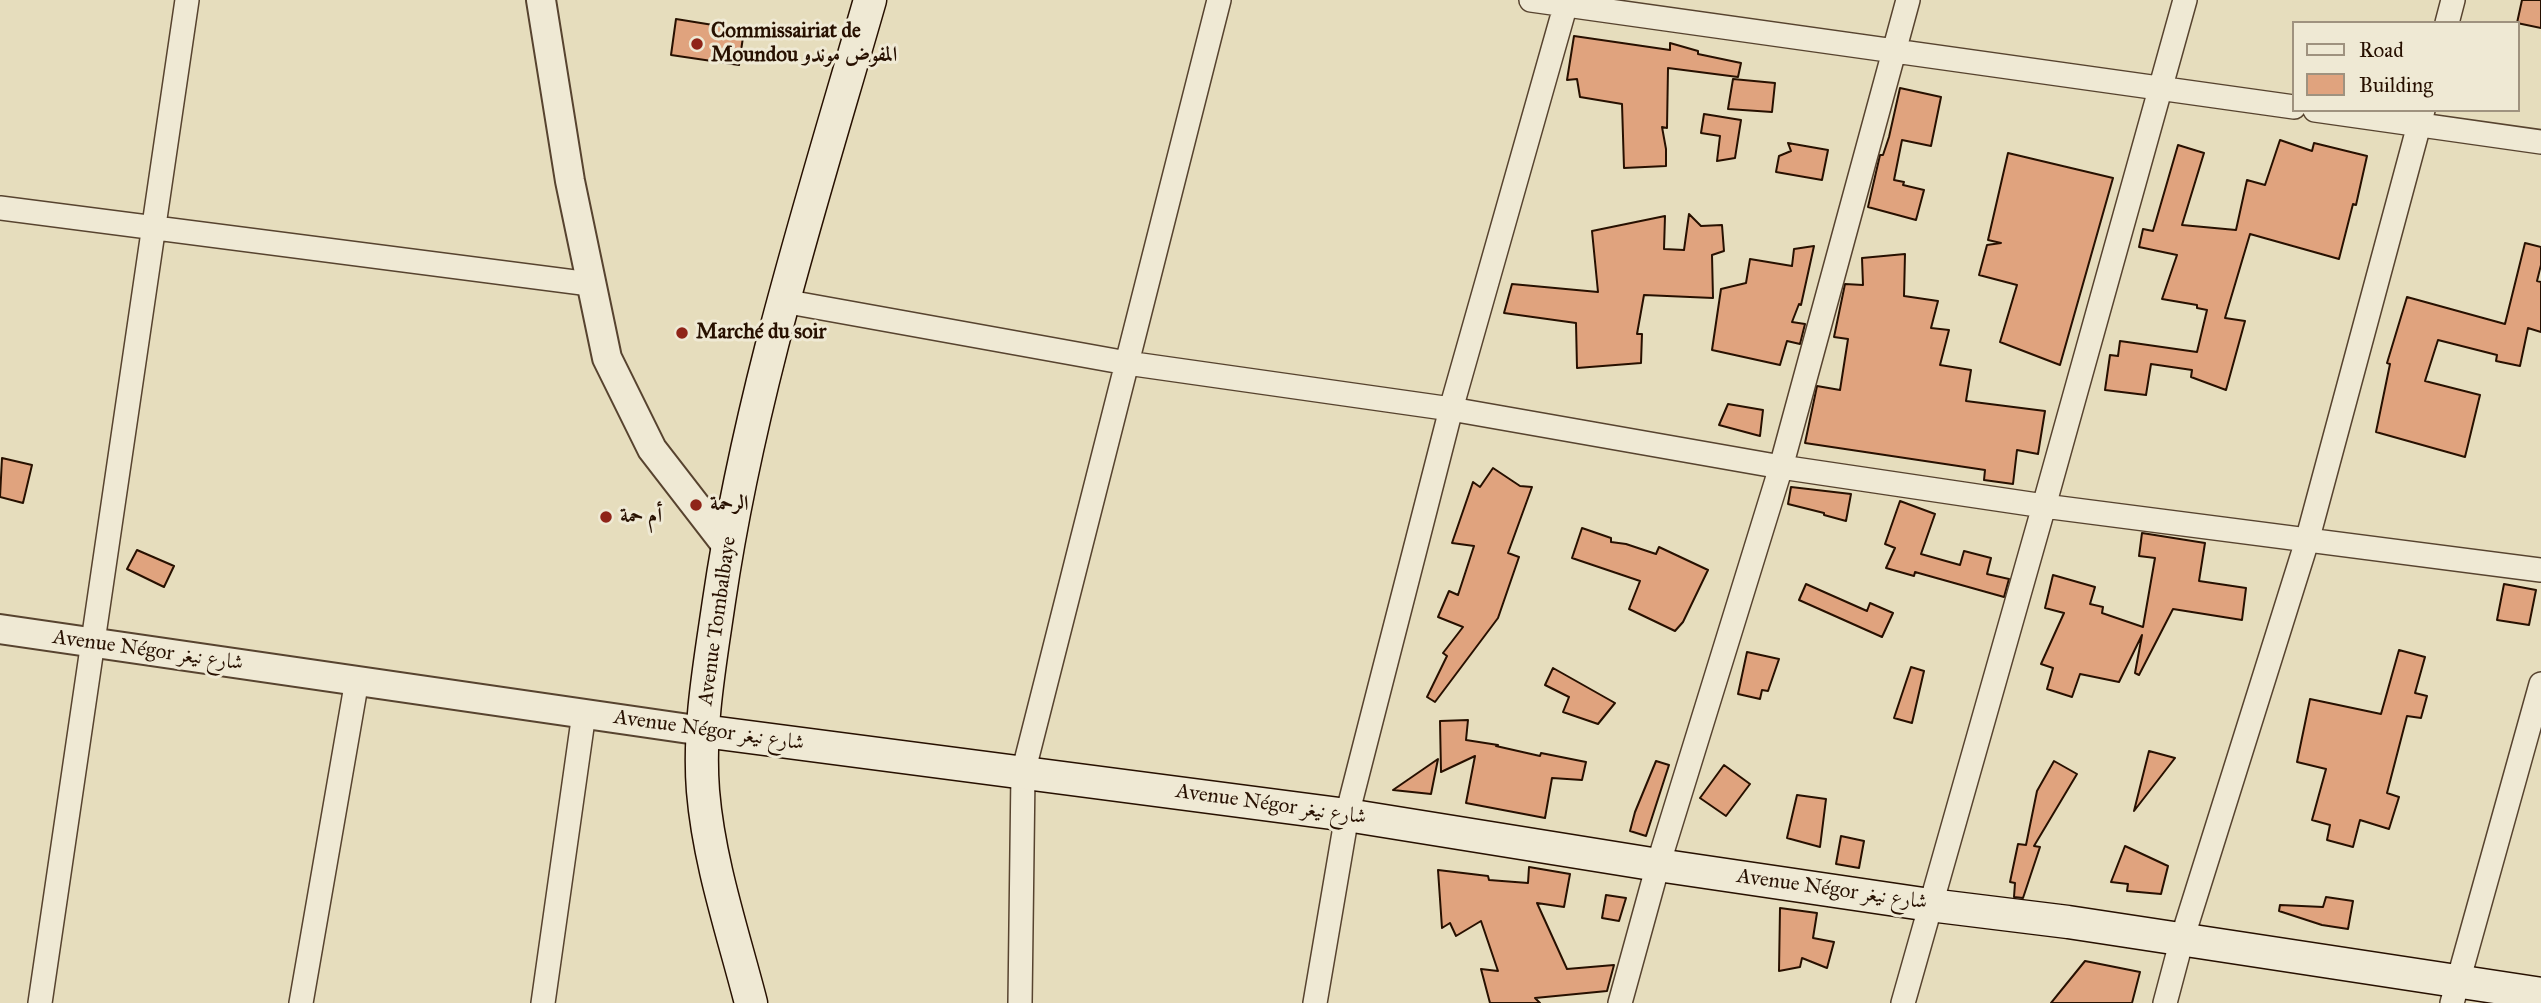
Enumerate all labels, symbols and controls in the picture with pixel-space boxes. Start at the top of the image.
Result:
place label: Commissairiat de Moundou المفوض موندو [711,19,897,69]
legend [2292,21,2520,112]
marker: Commissairiat de Moundou المفوض موندو [689,36,705,52]
text: Road [2359,37,2404,63]
text: Building [2359,72,2433,98]
place label: Marché du soir [696,320,826,346]
marker: Marché du soir [674,325,690,341]
place label: الرحمة [710,492,749,518]
marker: الرحمة [688,497,704,513]
place label: أم حمة [620,504,662,530]
marker: أم حمة [598,509,614,525]
street label: Avenue Tombalbaye [694,535,742,707]
street label: Avenue Négor شارع نيغر [51,625,245,677]
street label: Avenue Négor شارع نيغر [612,705,806,757]
street label: Avenue Négor شارع نيغر [1174,779,1368,831]
street label: Avenue Négor شارع نيغر [1735,864,1929,916]

